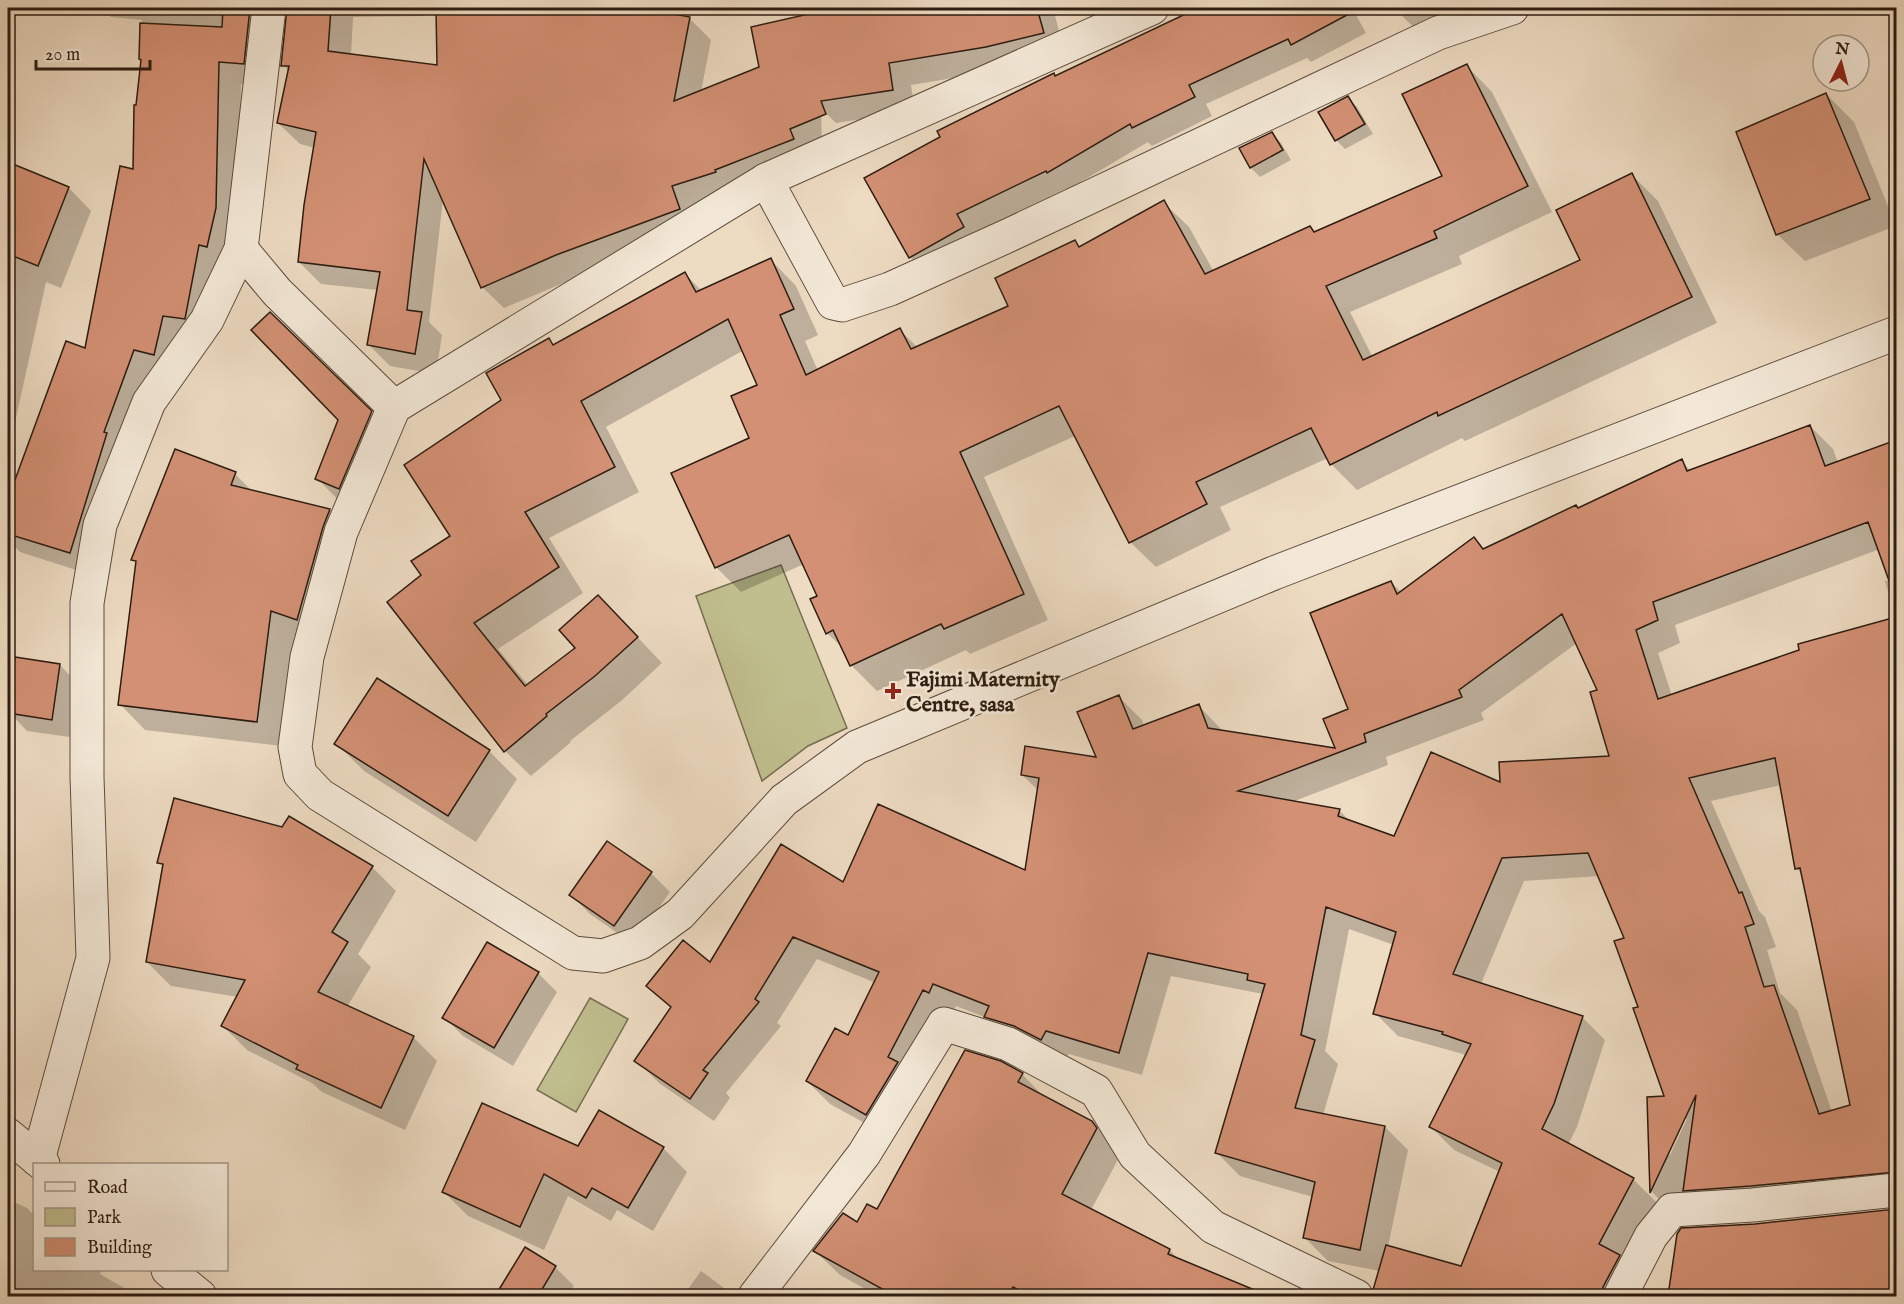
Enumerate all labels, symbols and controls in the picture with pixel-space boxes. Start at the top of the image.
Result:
scale bar [36,33,150,71]
north arrow [1811,33,1871,93]
text: N [1833,39,1850,61]
text: 20 m [45,44,80,67]
place label: Fajimi Maternity Centre, sasa [906,666,1061,719]
marker: Fajimi Maternity Centre, sasa [884,682,902,700]
legend [33,1163,228,1271]
text: Road [87,1177,128,1200]
text: Park [87,1207,122,1230]
text: Building [87,1237,152,1260]

